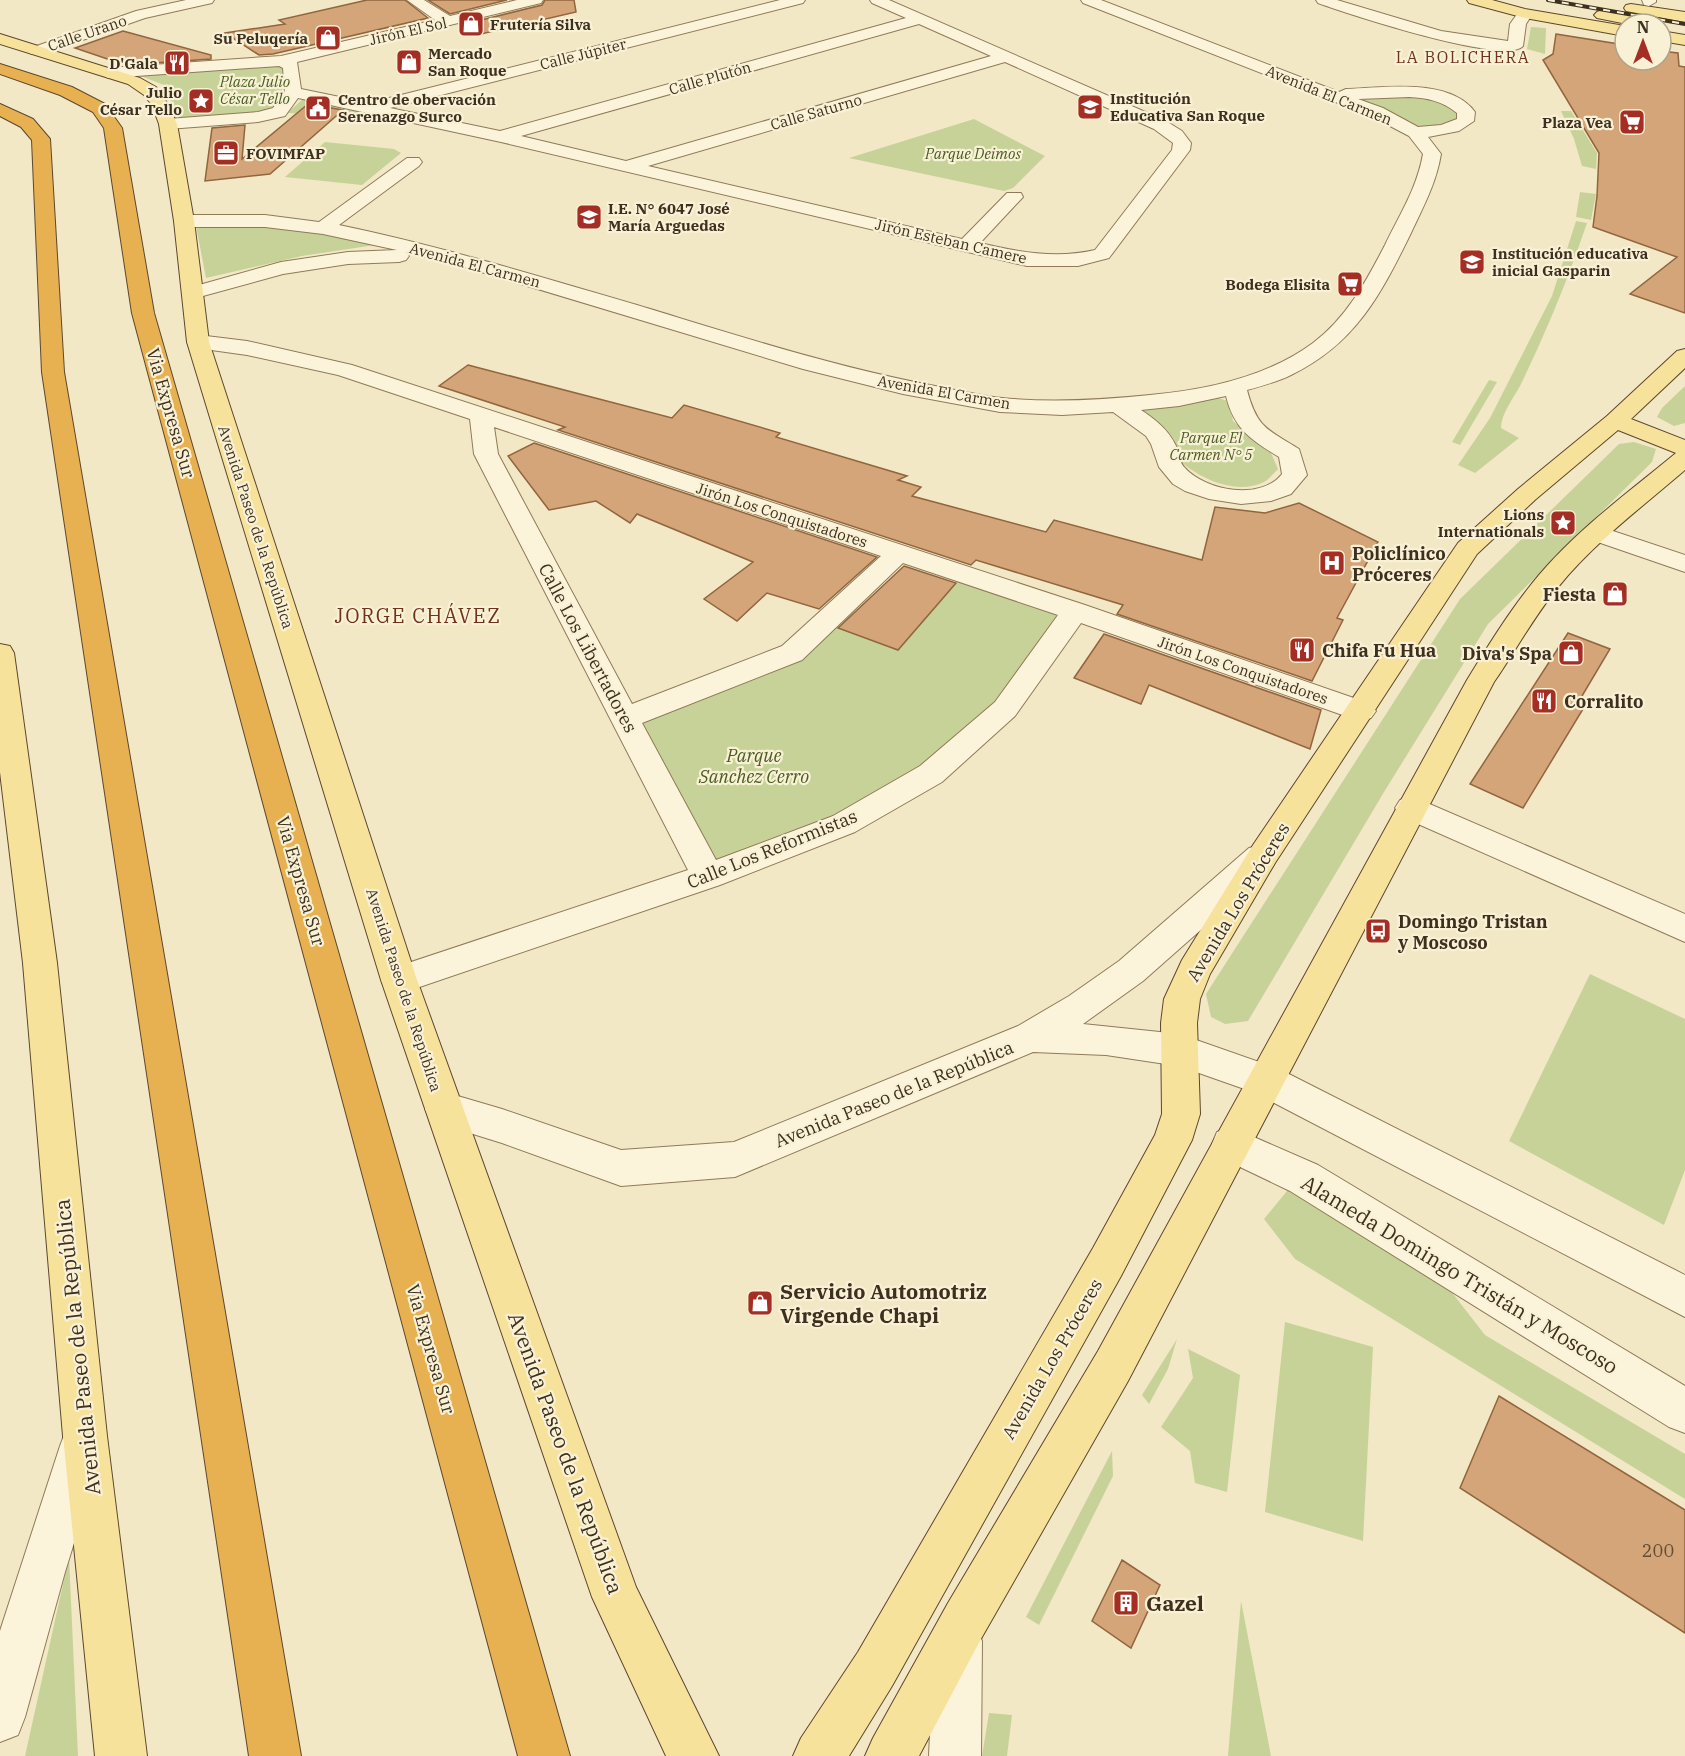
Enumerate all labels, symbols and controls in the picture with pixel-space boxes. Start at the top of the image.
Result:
shop icon: Frutería Silva [456,9,486,39]
street label: Calle Urano [45,11,129,55]
north arrow [1613,12,1673,72]
street label: Jirón El Sol [367,13,449,49]
place label: Frutería Silva [490,15,592,34]
text: N [1637,17,1649,37]
shop icon: Su Peluqería [313,23,343,53]
place label: Su Peluqería [214,29,308,48]
street label: Calle Júpiter [538,34,628,74]
place label: Mercado San Roque [428,44,507,80]
shop icon: Mercado San Roque [394,47,424,77]
district label: LA BOLICHERA [1396,47,1530,67]
restaurant icon: D'Gala [162,48,192,78]
place label: D'Gala [109,54,158,73]
street label: Calle Plutón [667,57,754,99]
street label: Avenida El Carmen [1263,61,1395,129]
park label: Plaza Julio César Tello [219,72,290,108]
place label: Julio César Tello [100,83,182,119]
place icon: Julio César Tello [186,86,216,116]
place label: Institución Educativa San Roque [1110,89,1265,125]
place label: Centro de obervación Serenazgo Surco [338,90,496,126]
street label: Calle Saturno [768,90,864,134]
school or university icon: Institución Educativa San Roque [1075,92,1105,122]
public building icon: Centro de obervación Serenazgo Surco [303,93,333,123]
supermarket icon: Plaza Vea [1617,107,1647,137]
place label: Plaza Vea [1542,113,1612,132]
office icon: FOVIMFAP [211,138,241,168]
place label: FOVIMFAP [246,144,325,163]
park label: Parque Deimos [924,144,1021,163]
place label: I.E. N° 6047 José María Arguedas [608,199,730,235]
school or university icon: I.E. N° 6047 José María Arguedas [574,202,604,232]
street label: Jirón Esteban Camere [873,214,1029,268]
street label: Avenida El Carmen [407,238,543,292]
place label: Institución educativa inicial Gasparin [1492,244,1649,280]
school or university icon: Institución educativa inicial Gasparin [1457,247,1487,277]
supermarket icon: Bodega Elisita [1335,269,1365,299]
place label: Bodega Elisita [1225,275,1330,294]
street label: Via Expresa Sur [141,345,201,481]
street label: Avenida El Carmen [876,371,1012,413]
street label: Avenida Paseo de la República [214,423,298,631]
park label: Parque El Carmen N° 5 [1170,428,1253,464]
street label: Jirón Los Conquistadores [694,478,870,552]
place label: Lions Internationals [1438,505,1544,541]
place icon: Lions Internationals [1548,508,1578,538]
place label: Policlínico Próceres [1352,542,1446,586]
hospital icon: Policlínico Próceres [1317,548,1347,578]
street label: Calle Los Libertadores [534,559,642,737]
shop icon: Fiesta [1600,579,1630,609]
place label: Fiesta [1543,583,1596,606]
district label: JORGE CHÁVEZ [335,602,501,629]
street label: Jirón Los Conquistadores [1155,632,1331,708]
restaurant icon: Chifa Fu Hua [1287,635,1317,665]
shop icon: Diva's Spa [1556,638,1586,668]
place label: Chifa Fu Hua [1322,639,1436,662]
place label: Diva's Spa [1462,642,1552,665]
restaurant icon: Corralito [1529,686,1559,716]
place label: Corralito [1564,690,1643,713]
park label: Parque Sanchez Cerro [698,744,809,788]
street label: Calle Los Reformistas [683,804,861,894]
street label: Via Expresa Sur [271,813,331,949]
street label: Avenida Los Próceres [1181,818,1295,986]
street label: Avenida Paseo de la República [362,886,446,1094]
place label: Domingo Tristan y Moscoso [1397,910,1548,954]
bus stop icon: Domingo Tristan y Moscoso [1363,916,1393,946]
street label: Avenida Paseo de la República [771,1035,1017,1152]
street label: Alameda Domingo Tristán y Moscoso [1296,1168,1624,1380]
street label: Avenida Paseo de la República [48,1197,106,1497]
street label: Avenida Los Próceres [997,1275,1107,1443]
place label: Servicio Automotriz Virgende Chapi [780,1277,987,1329]
street label: Via Expresa Sur [401,1281,461,1417]
shop icon: Servicio Automotriz Virgende Chapi [745,1288,775,1318]
street label: Avenida Paseo de la República [502,1308,630,1598]
house number: 200 [1642,1539,1674,1562]
building icon: Gazel [1111,1588,1141,1618]
place label: Gazel [1146,1589,1204,1617]

